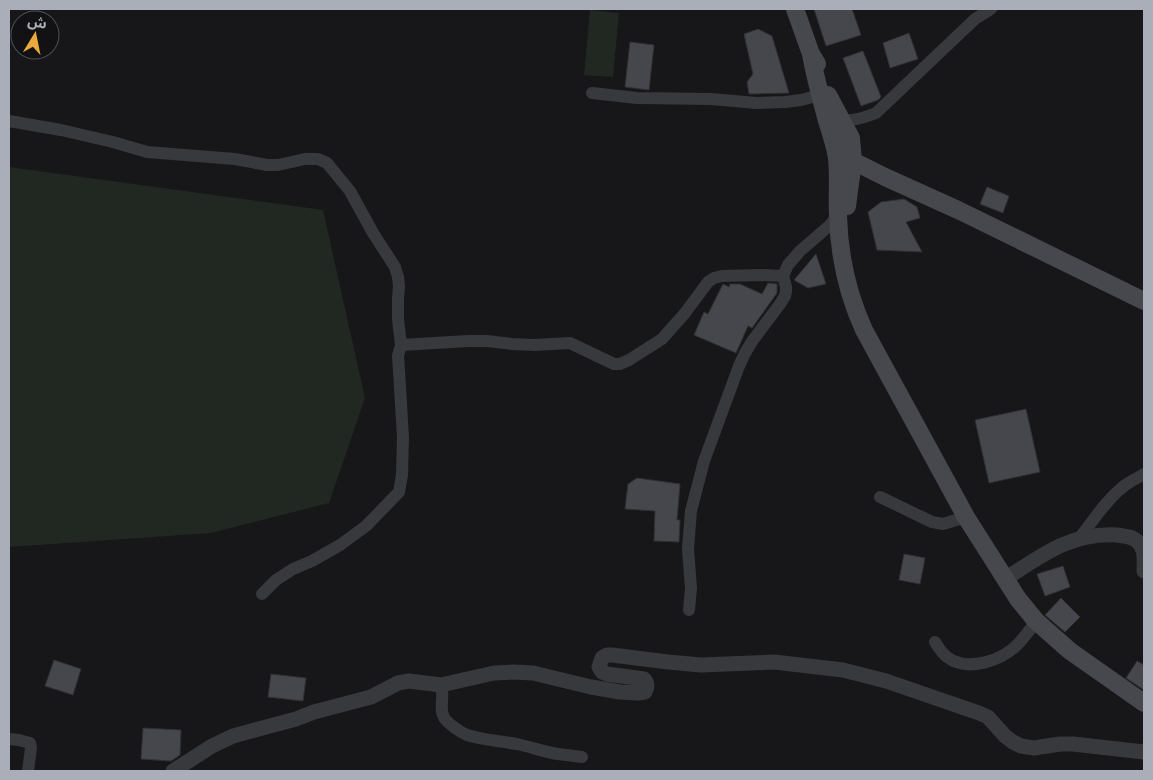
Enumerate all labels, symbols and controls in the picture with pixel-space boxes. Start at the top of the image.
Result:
north arrow [10,10,60,60]
text: ش [26,13,48,33]

